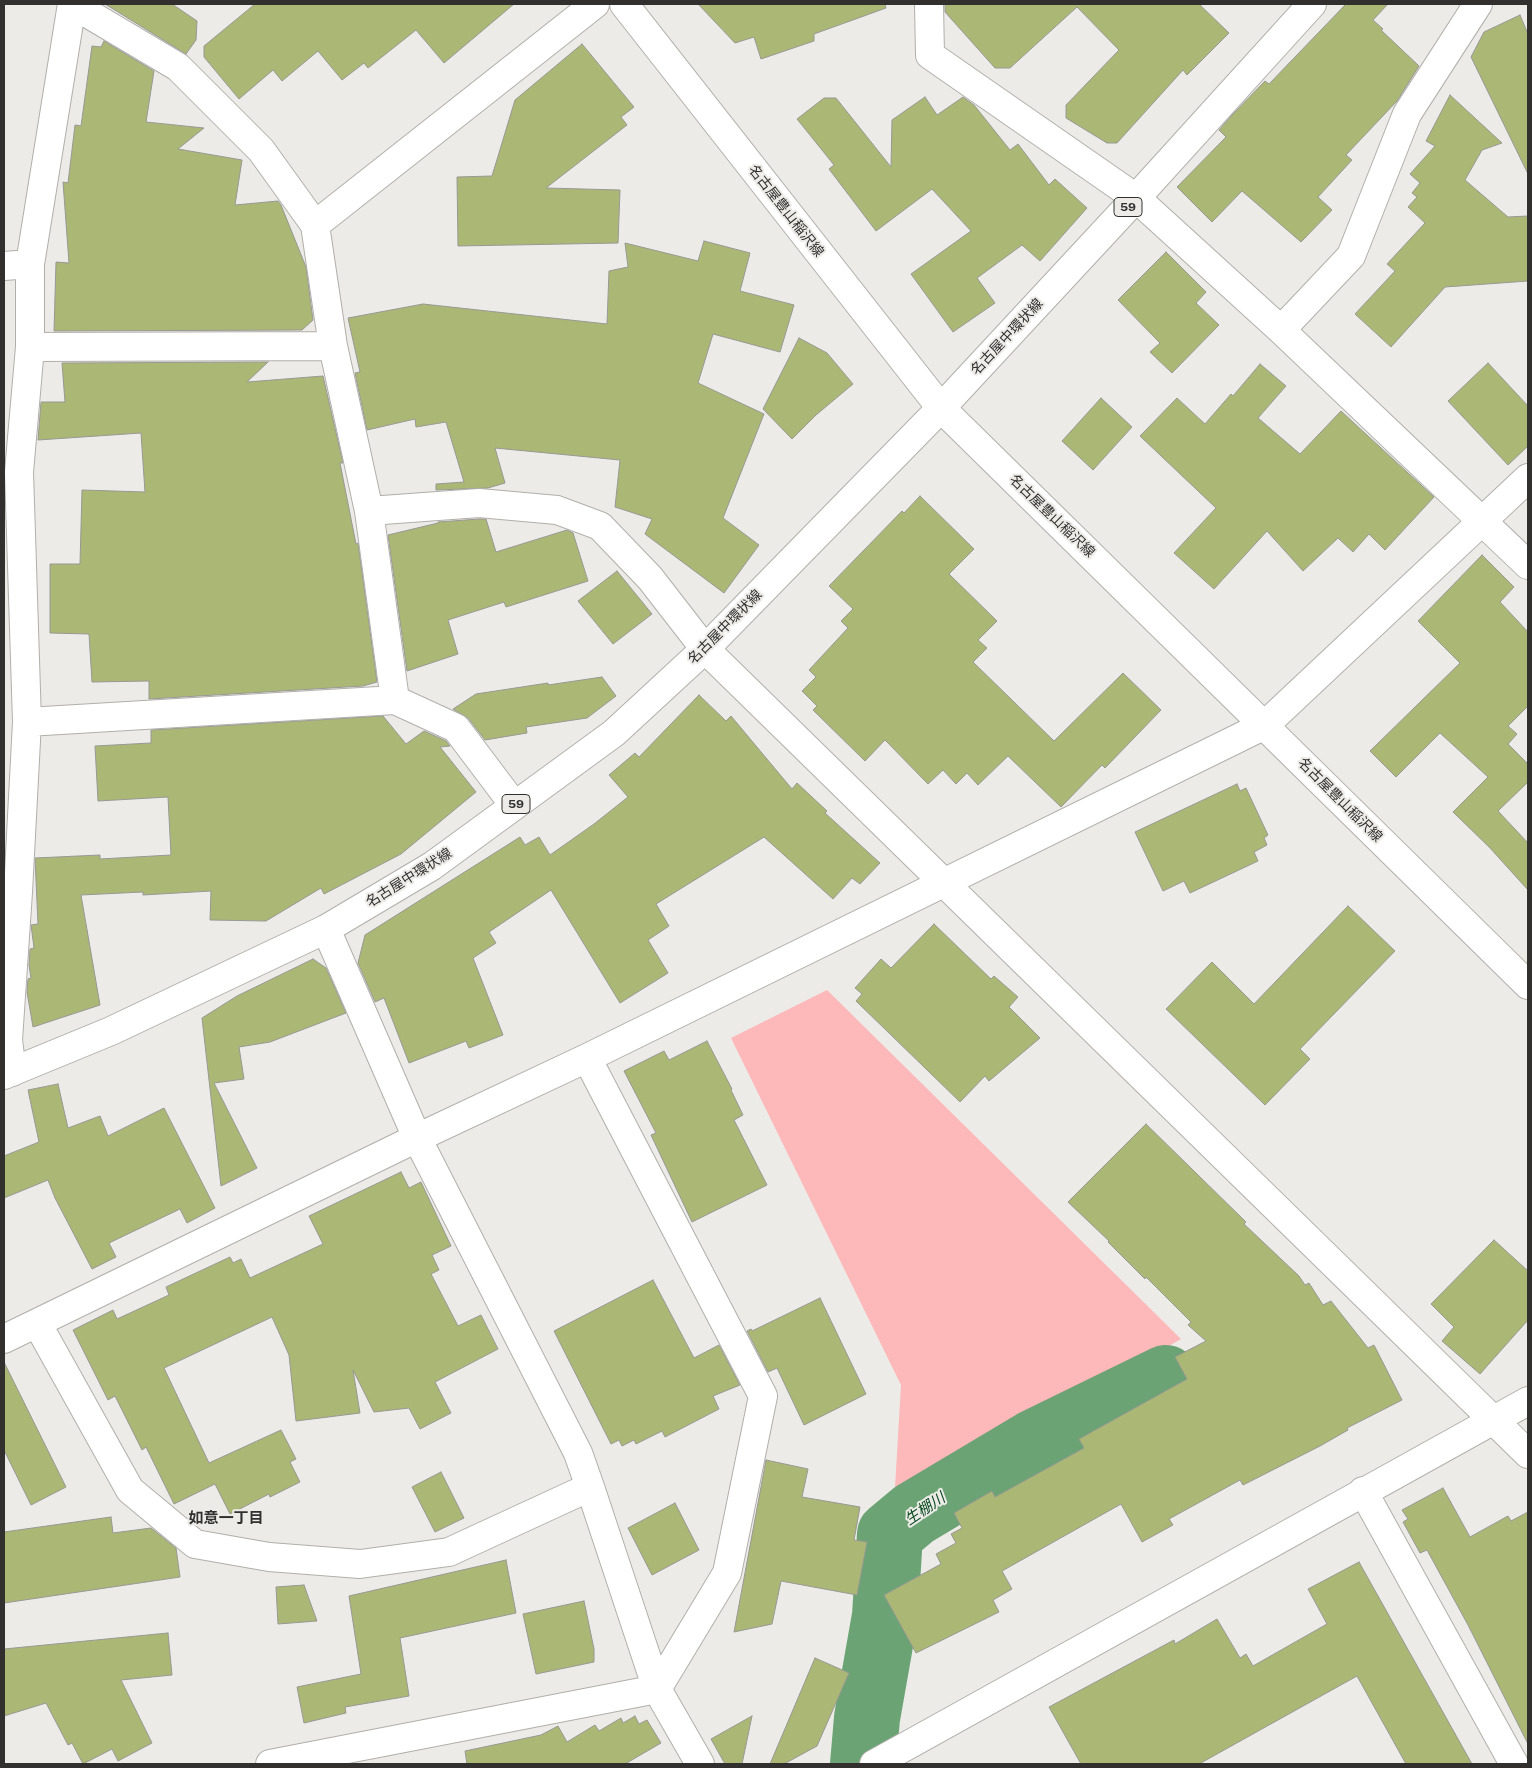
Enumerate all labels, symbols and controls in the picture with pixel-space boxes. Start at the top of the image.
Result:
street label: 名古屋豊山稲沢線 [745,162,827,260]
road number: 59 [1114,198,1142,216]
street label: 名古屋中環状線 [967,295,1047,379]
street label: 名古屋豊山稲沢線 [1006,471,1098,561]
street label: 名古屋中環状線 [684,586,766,668]
street label: 名古屋豊山稲沢線 [1294,754,1386,846]
road number: 59 [502,794,530,814]
street label: 名古屋中環状線 [363,845,455,911]
water label: 生棚川 [901,1489,949,1529]
district label: 如意一丁目 [189,1509,263,1527]

